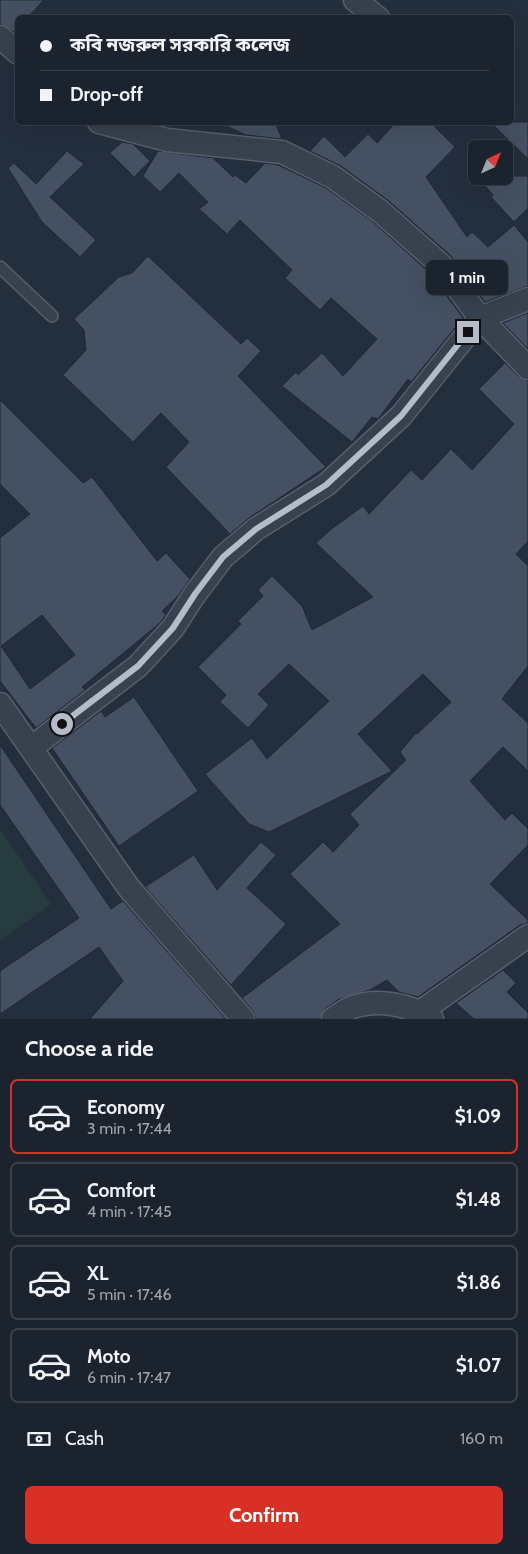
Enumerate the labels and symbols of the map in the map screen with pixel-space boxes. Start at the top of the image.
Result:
north arrow [468,140,512,185]
callout: 1 min [427,260,509,294]
route end [457,321,479,343]
route start [51,713,73,735]

